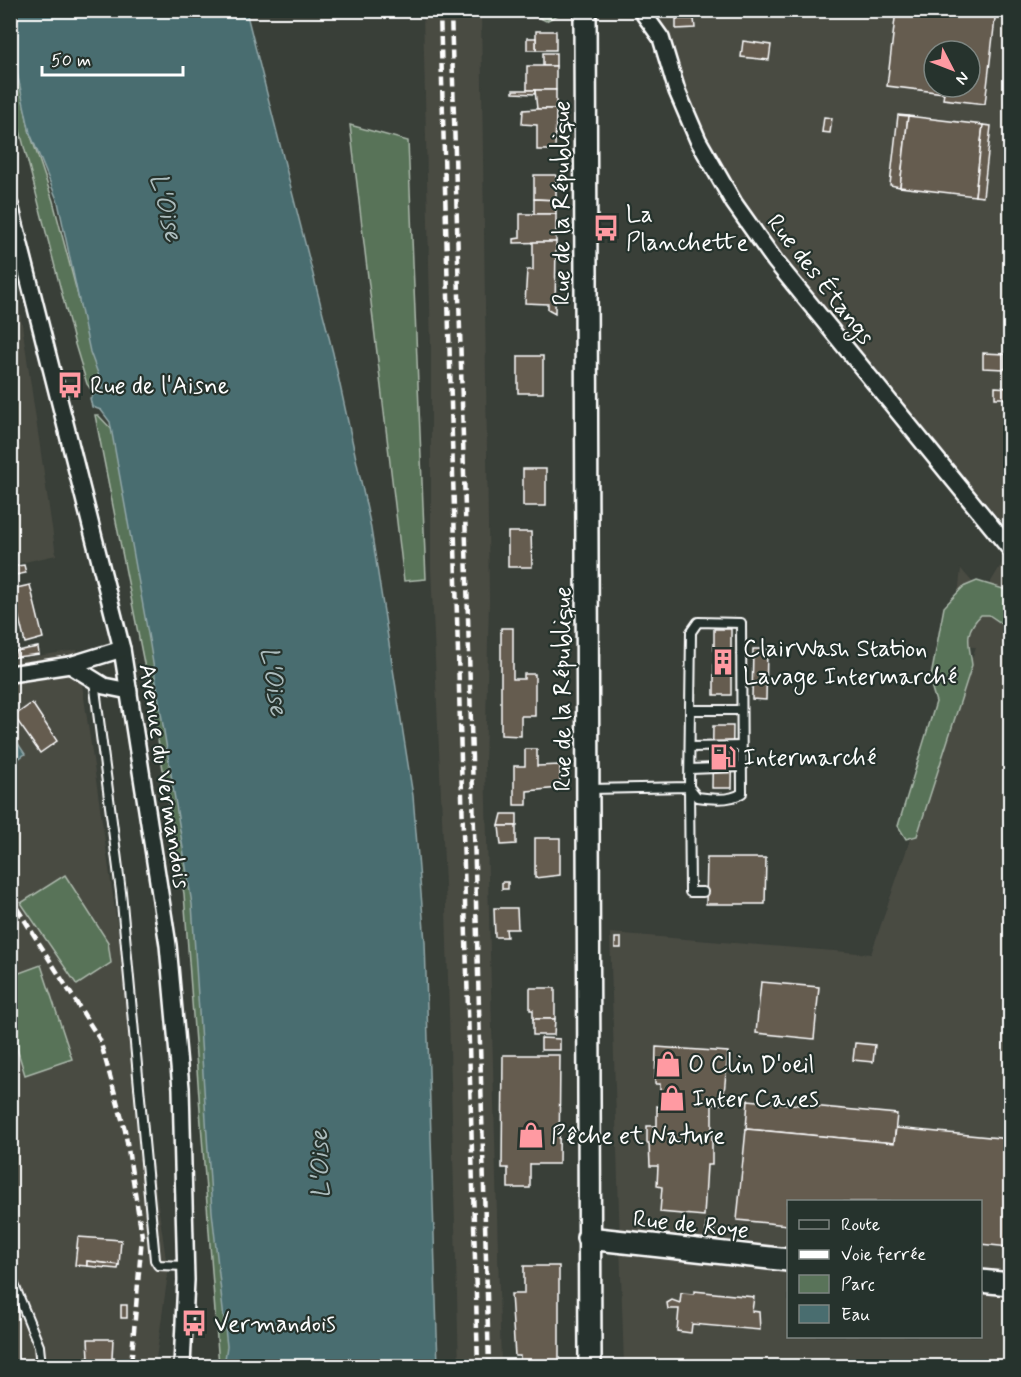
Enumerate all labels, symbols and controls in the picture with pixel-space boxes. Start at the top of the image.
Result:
scale bar [42,39,183,77]
north arrow [922,39,982,99]
text: 50 m [51,49,91,73]
text: N [951,67,973,89]
street label: Rue de la République [547,100,578,306]
water label: L'Oise [140,170,190,246]
place label: La Planchette [626,200,748,259]
street label: Rue des Étangs [757,207,882,353]
bus stop icon: La Planchette [591,213,621,243]
bus stop icon: Rue de l'Aisne [55,370,85,400]
place label: Rue de l'Aisne [90,371,229,402]
street label: Rue de la République [548,586,579,792]
place label: ClairWash Station Lavage Intermarché [743,634,957,695]
water label: L'Oise [251,645,295,719]
building icon: ClairWash Station Lavage Intermarché [708,647,738,677]
street label: Avenue du Vermandois [130,662,197,891]
fuel station icon: Intermarché [708,742,738,772]
place label: Intermarché [743,743,877,774]
shop icon: O Clin D'oeil [653,1049,683,1079]
place label: O Clin D'oeil [688,1050,814,1081]
shop icon: Inter Caves [657,1083,687,1113]
place label: Inter Caves [692,1084,819,1115]
shop icon: Pêche et Nature [516,1120,546,1150]
place label: Pêche et Nature [551,1121,725,1152]
water label: L'Oise [303,1128,339,1199]
legend [787,1200,982,1338]
street label: Rue de Roye [631,1204,750,1247]
text: Route [841,1213,880,1237]
text: Voie ferrée [841,1243,926,1267]
text: Parc [841,1273,875,1297]
text: Eau [841,1303,870,1327]
bus stop icon: Vermandois [179,1308,209,1338]
place label: Vermandois [214,1309,336,1340]

